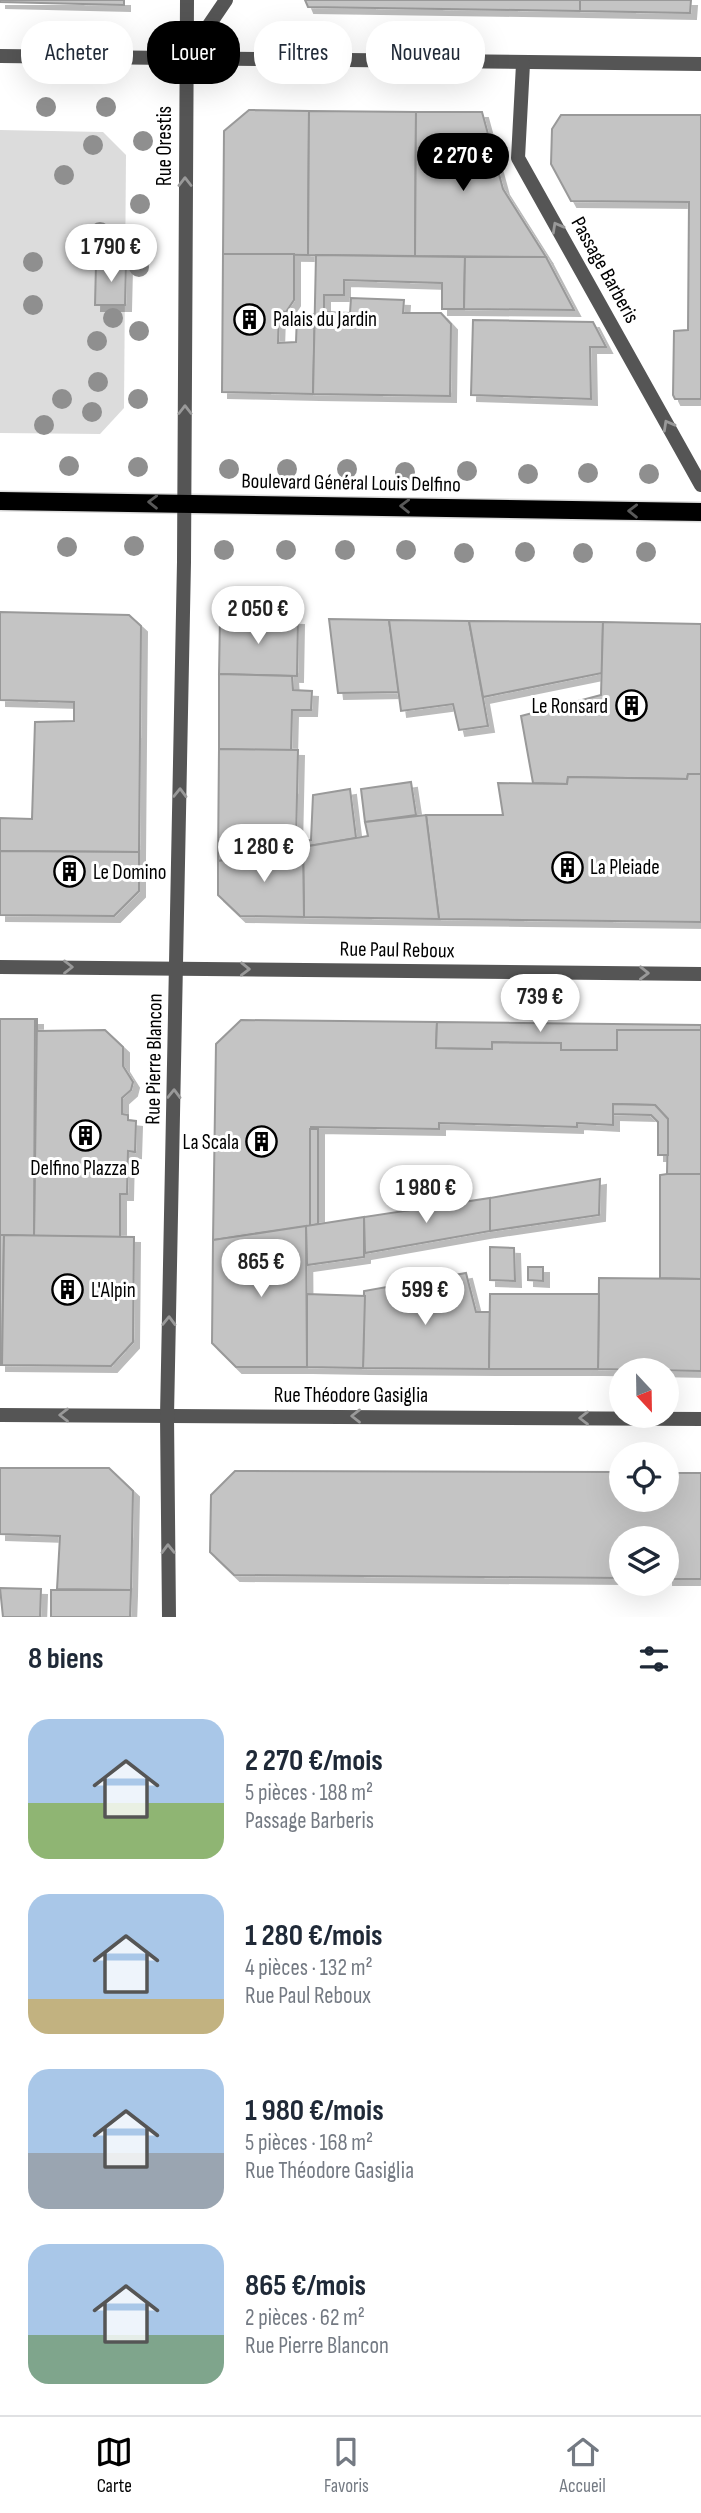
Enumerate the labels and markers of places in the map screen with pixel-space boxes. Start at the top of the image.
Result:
pin: 2 270 € [398,134,528,193]
pin: 1 790 € [46,224,176,284]
building icon: Palais du Jardin [233,302,267,336]
place label: Palais du Jardin [273,307,377,332]
pin: 2 050 € [193,586,323,646]
building icon: Le Ronsard [614,689,648,723]
place label: Le Ronsard [532,694,608,719]
pin: 1 280 € [199,824,329,884]
building icon: La Pleiade [550,850,584,884]
building icon: Le Domino [53,855,87,889]
place label: La Pleiade [590,855,660,880]
place label: Le Domino [93,860,166,885]
pin: 739 € [491,974,589,1034]
building icon: Delfino Plazza B [68,1119,102,1153]
building icon: La Scala [245,1125,279,1159]
place label: La Scala [183,1130,239,1155]
place label: Delfino Plazza B [30,1156,140,1181]
pin: 1 980 € [361,1166,491,1225]
pin: 865 € [212,1240,310,1299]
pin: 599 € [376,1268,474,1327]
building icon: L'Alpin [51,1273,85,1307]
place label: L'Alpin [91,1278,136,1303]

